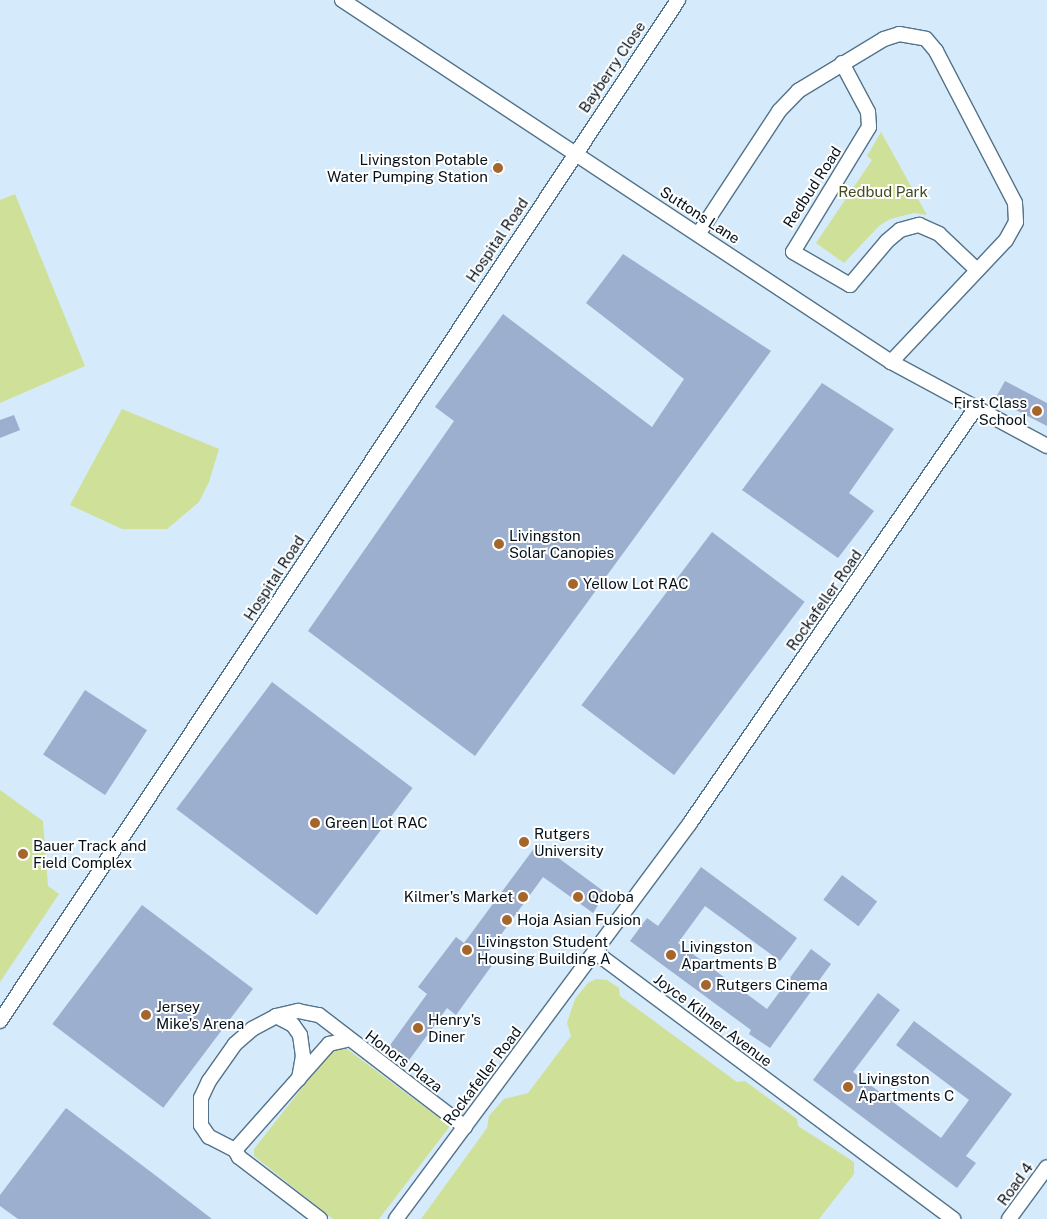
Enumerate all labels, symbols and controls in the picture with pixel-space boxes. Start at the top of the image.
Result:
street label: Bayberry Close [575,18,649,116]
street label: Redbud Road [779,143,845,231]
place label: Livingston Potable Water Pumping Station [327,150,488,185]
marker: Livingston Potable Water Pumping Station [492,162,504,174]
street label: Suttons Lane [657,182,743,248]
park label: Redbud Park [838,183,928,201]
street label: Hospital Road [462,194,532,286]
place label: First Class School [953,393,1027,428]
marker: First Class School [1031,405,1043,417]
place label: Livingston Solar Canopies [509,526,614,561]
street label: Hospital Road [240,532,308,624]
marker: Livingston Solar Canopies [493,538,505,550]
street label: Rockafeller Road [782,546,866,654]
place label: Yellow Lot RAC [583,575,689,593]
marker: Yellow Lot RAC [567,578,579,590]
place label: Green Lot RAC [325,814,428,832]
marker: Green Lot RAC [309,817,321,829]
place label: Rutgers University [534,824,604,859]
place label: Bauer Track and Field Complex [33,836,146,871]
marker: Rutgers University [518,836,530,848]
marker: Bauer Track and Field Complex [17,848,29,860]
place label: Kilmer's Market [404,888,513,906]
place label: Qdoba [588,888,634,906]
marker: Kilmer's Market [517,891,529,903]
marker: Qdoba [572,891,584,903]
place label: Hoja Asian Fusion [517,911,641,929]
marker: Hoja Asian Fusion [501,914,513,926]
place label: Livingston Student Housing Building A [477,932,611,967]
place label: Livingston Apartments B [681,937,777,972]
marker: Livingston Student Housing Building A [461,944,473,956]
marker: Livingston Apartments B [665,949,677,961]
street label: Joyce Kilmer Avenue [650,970,776,1070]
place label: Rutgers Cinema [716,976,828,994]
marker: Rutgers Cinema [700,979,712,991]
place label: Jersey Mike's Arena [156,997,244,1032]
marker: Jersey Mike's Arena [140,1009,152,1021]
place label: Henry's Diner [428,1010,481,1045]
marker: Henry's Diner [412,1022,424,1034]
street label: Rockafeller Road [439,1023,525,1129]
street label: Honors Plaza [362,1026,446,1096]
place label: Livingston Apartments C [858,1069,954,1104]
marker: Livingston Apartments C [842,1081,854,1093]
street label: Road 4 [993,1159,1037,1209]

